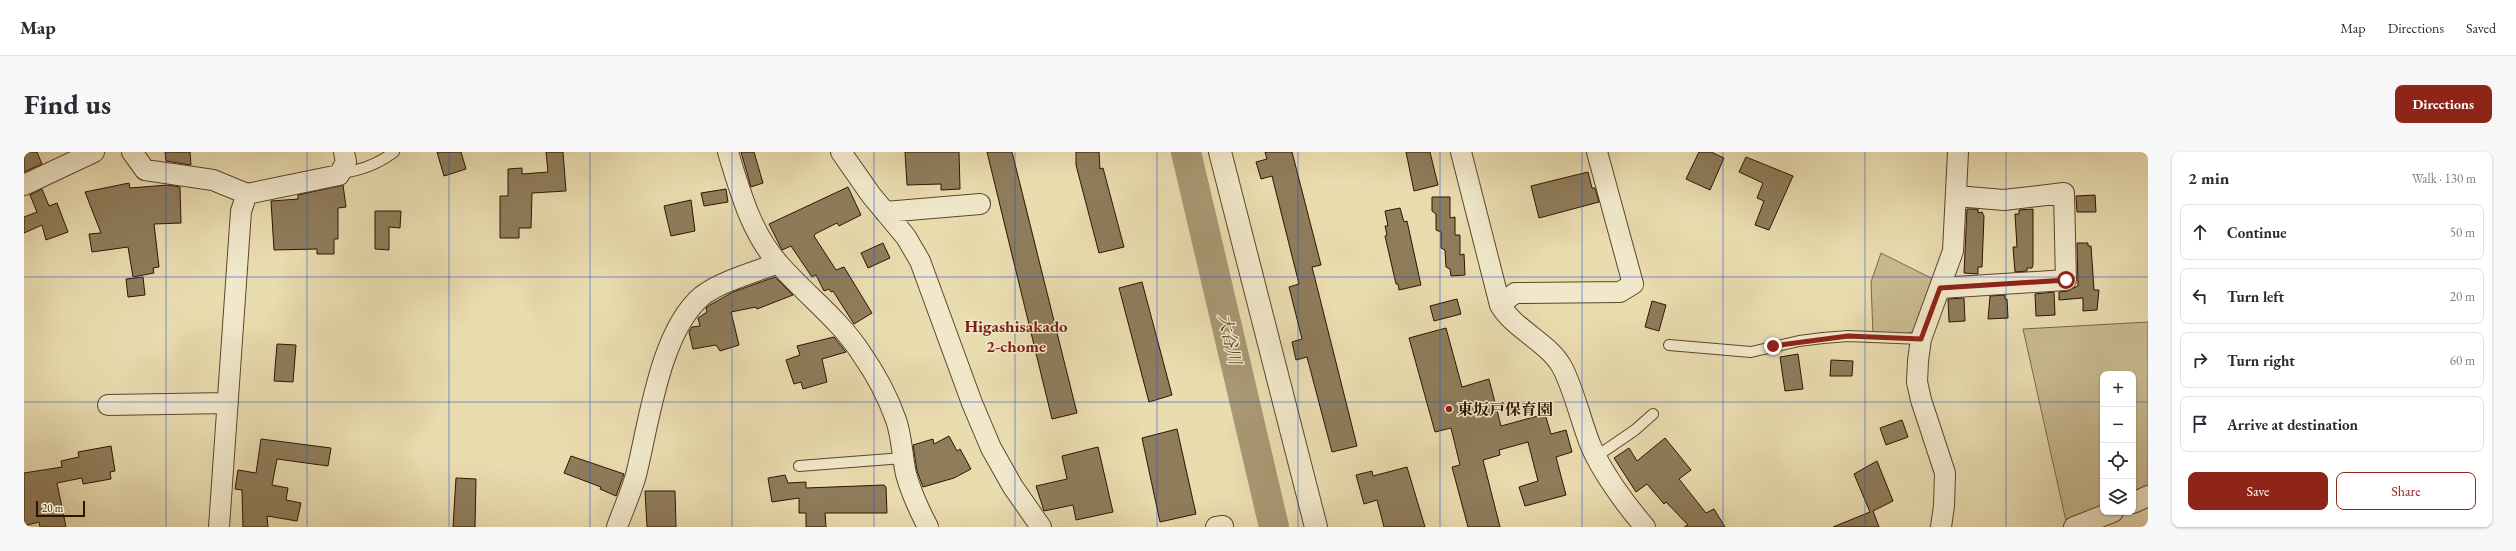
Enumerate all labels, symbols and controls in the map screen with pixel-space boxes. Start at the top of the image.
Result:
text: Map [20,15,56,40]
text: Map [2340,19,2366,37]
text: Directions [2388,19,2444,37]
text: Saved [2466,19,2496,37]
button: Directions [2395,85,2492,123]
text: Find us [24,86,111,122]
text: 2 min [2188,167,2229,189]
text: Walk · 130 m [2412,170,2476,187]
icon: ahead [2189,221,2211,243]
text: Continue [2227,223,2287,242]
text: 50 m [2450,224,2475,241]
route start [2057,271,2075,289]
icon: left [2189,285,2211,307]
text: Turn left [2227,287,2284,306]
text: 20 m [2450,288,2475,305]
water label: 大谷川 [1214,312,1247,368]
district label: Higashisakado 2-chome [964,315,1068,357]
route end [1764,337,1782,355]
icon: right [2189,349,2211,371]
text: Turn right [2227,351,2295,370]
text: 60 m [2450,352,2475,369]
map controls [2100,371,2136,515]
button: + [2100,371,2136,407]
place label: 東坂戸保育園 [1457,399,1553,420]
marker: 東坂戸保育園 [1444,404,1454,414]
button: − [2100,407,2136,443]
icon: arrive [2189,413,2211,435]
text: Arrive at destination [2227,415,2358,434]
button: locate [2100,443,2136,479]
button: Save [2188,472,2328,510]
button: Share [2336,472,2476,510]
button: layers [2100,479,2136,515]
scale bar [36,499,85,518]
text: 20 m [42,501,63,515]

